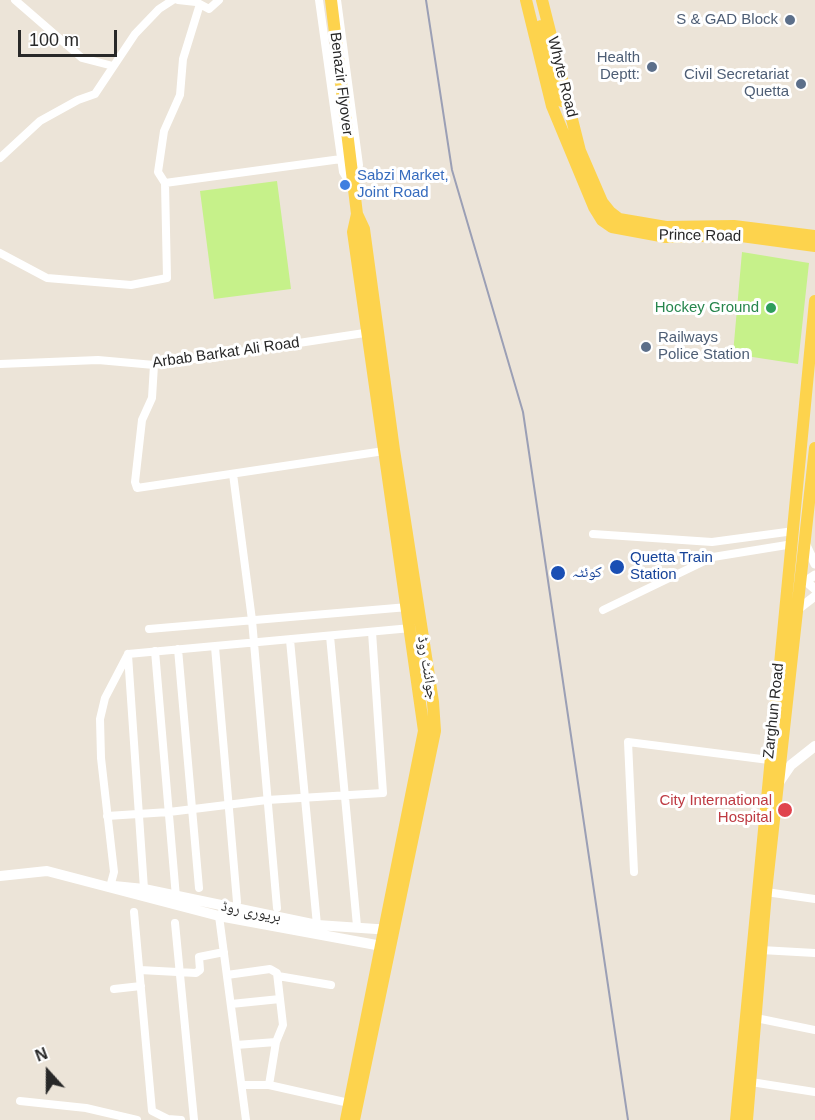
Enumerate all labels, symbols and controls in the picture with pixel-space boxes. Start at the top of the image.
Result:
place label: S & GAD Block [676,11,778,29]
marker: S & GAD Block [783,13,797,27]
scale bar [21,18,120,56]
text: 100 m [29,30,79,50]
street label: Benazir Flyover [326,31,356,137]
street label: Whyte Road [543,35,581,119]
place label: Health Deptt: [597,49,640,84]
marker: Health Deptt: [645,60,659,74]
place label: Civil Secretariat Quetta [684,66,789,101]
marker: Civil Secretariat Quetta [794,77,808,91]
place label: Sabzi Market, Joint Road [357,167,449,202]
marker: Sabzi Market, Joint Road [338,178,352,192]
street label: Prince Road [659,226,741,246]
place label: Hockey Ground [655,299,759,317]
marker: Hockey Ground [764,301,778,315]
place label: Railways Police Station [658,329,750,364]
street label: Arbab Barkat Ali Road [151,334,301,372]
marker: Railways Police Station [639,340,653,354]
place label: Quetta Train Station [630,549,713,584]
marker: Quetta Train Station [608,558,626,576]
marker: کوئٹہ [549,564,567,582]
place label: کوئٹہ [572,564,602,582]
street label: جوائنٹ روڈ [413,635,441,701]
street label: Zarghun Road [760,662,788,760]
place label: City International Hospital [659,792,772,827]
marker: City International Hospital [776,801,794,819]
street label: بریوری روڈ [220,897,282,927]
north arrow [18,1042,78,1102]
text: N [33,1045,50,1065]

